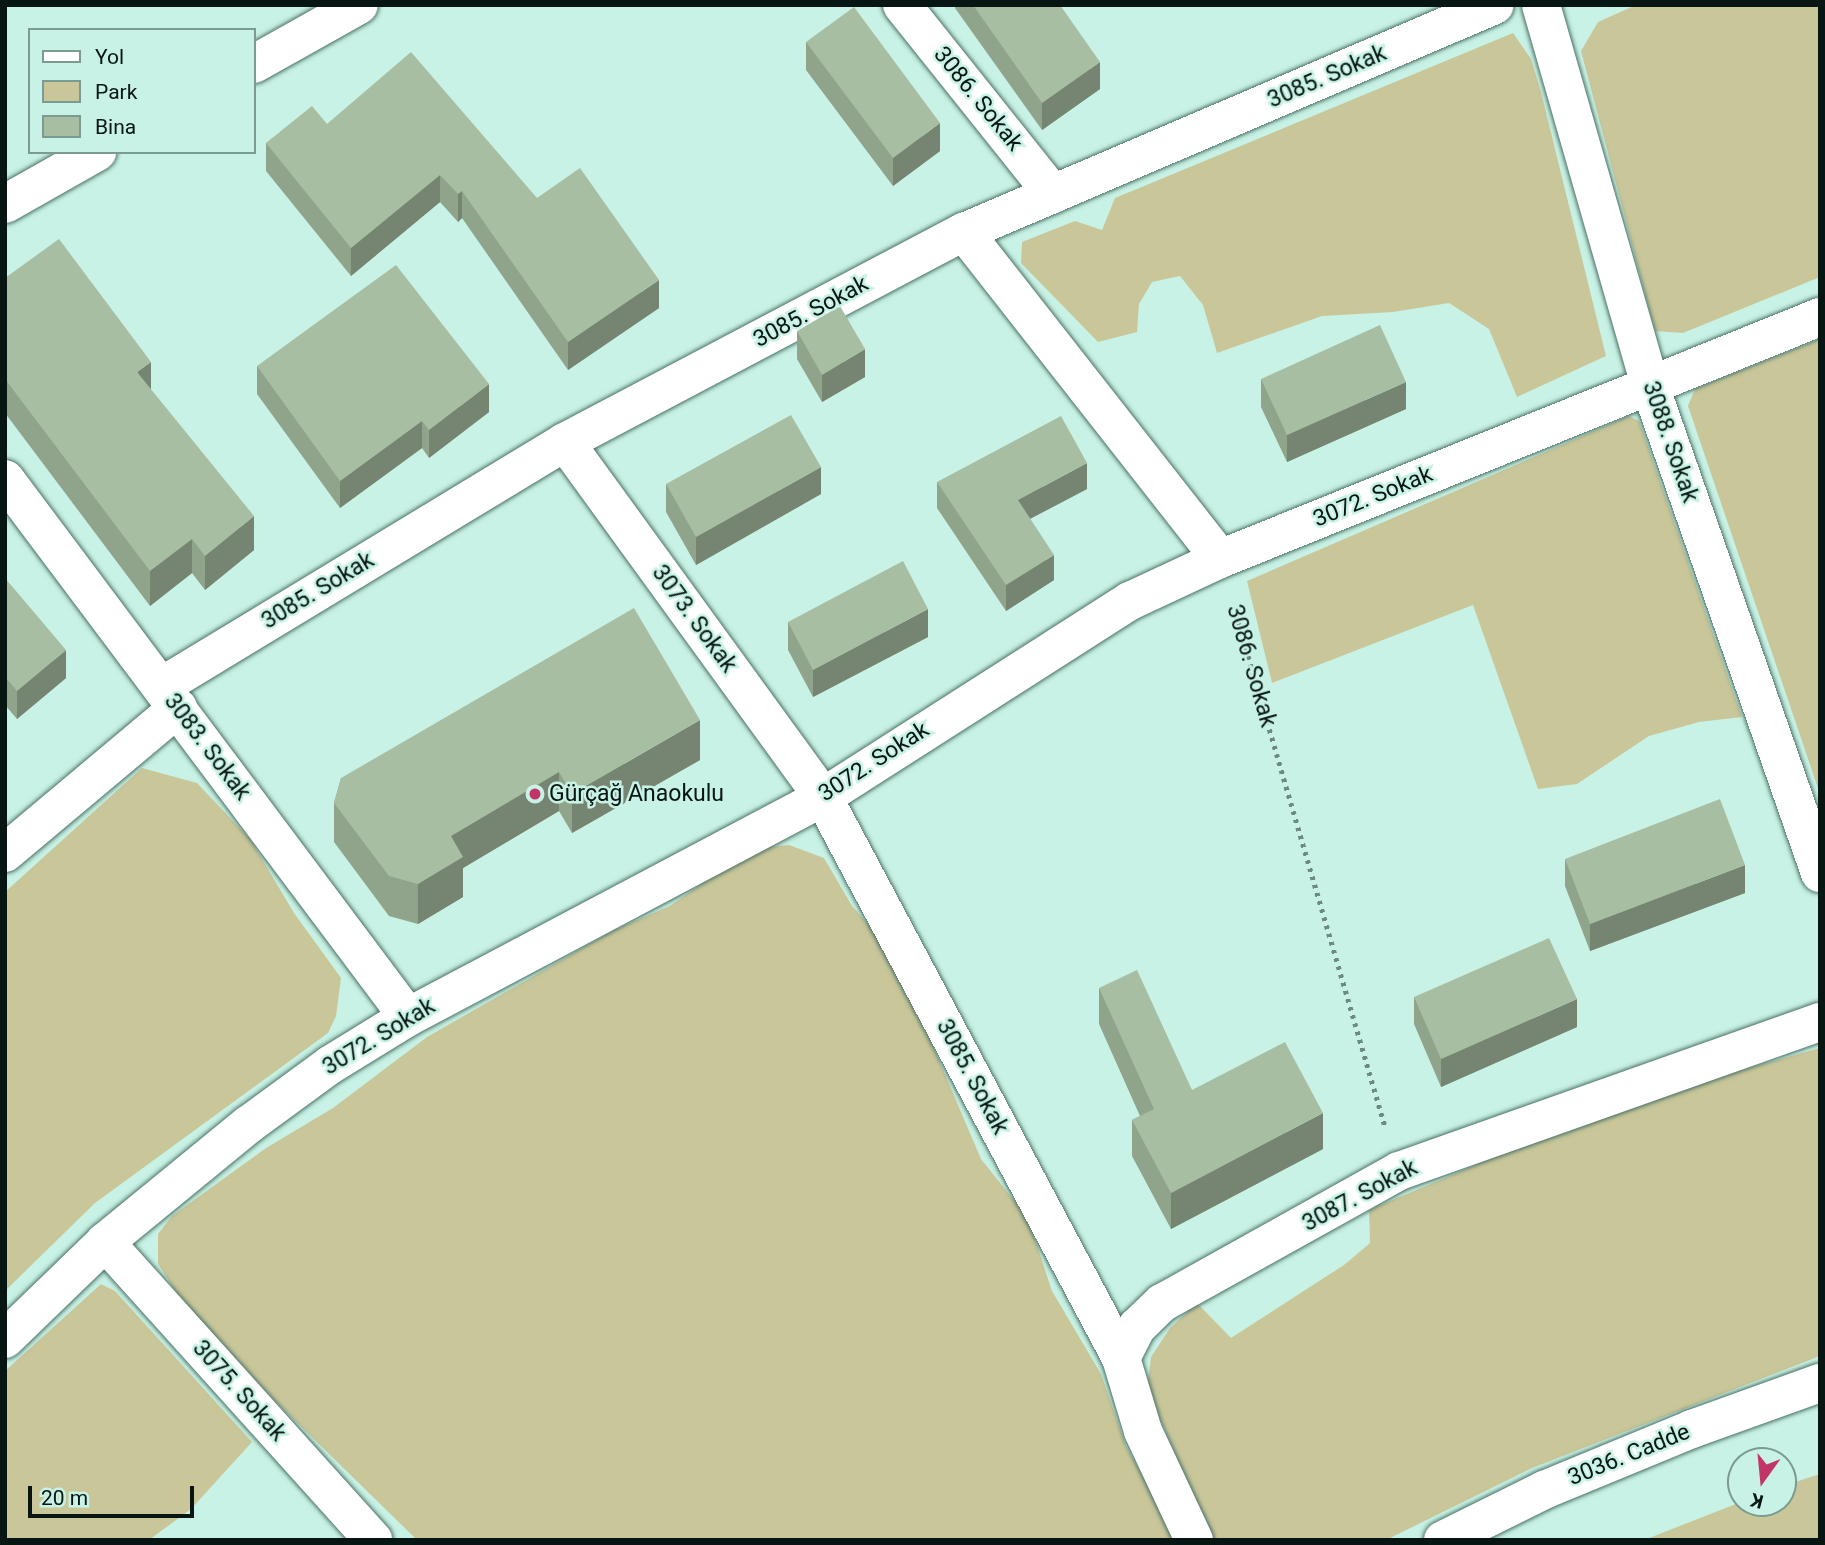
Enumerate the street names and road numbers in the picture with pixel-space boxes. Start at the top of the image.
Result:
street label: 3085. Sokak [1264,40,1390,114]
street label: 3086. Sokak [928,41,1028,157]
street label: 3085. Sokak [749,270,873,354]
street label: 3088. Sokak [1636,378,1704,506]
street label: 3072. Sokak [1309,461,1437,533]
street label: 3085. Sokak [257,547,379,635]
street label: 3073. Sokak [646,560,742,678]
street label: 3086. Sokak [1220,602,1282,730]
street label: 3083. Sokak [158,688,256,806]
street label: 3072. Sokak [814,716,934,808]
street label: 3072. Sokak [318,993,440,1081]
street label: 3085. Sokak [930,1015,1014,1139]
street label: 3087. Sokak [1298,1154,1422,1238]
street label: 3075. Sokak [187,1335,291,1447]
street label: 3036. Cadde [1564,1418,1694,1492]

